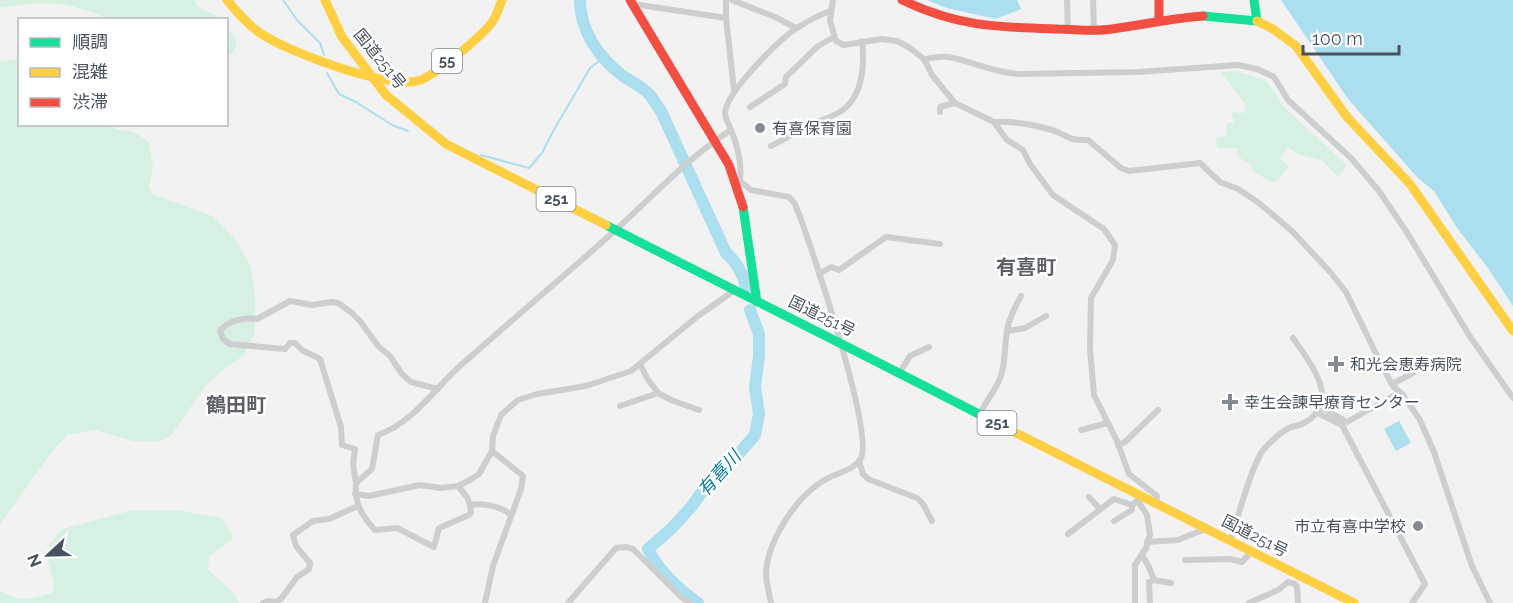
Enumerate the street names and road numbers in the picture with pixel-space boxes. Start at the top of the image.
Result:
street label: 国道251号 [350,25,410,93]
road number: 55 [432,49,462,73]
road number: 251 [536,187,576,211]
street label: 国道251号 [786,292,858,340]
road number: 251 [978,411,1016,435]
street label: 国道251号 [1219,511,1291,561]

